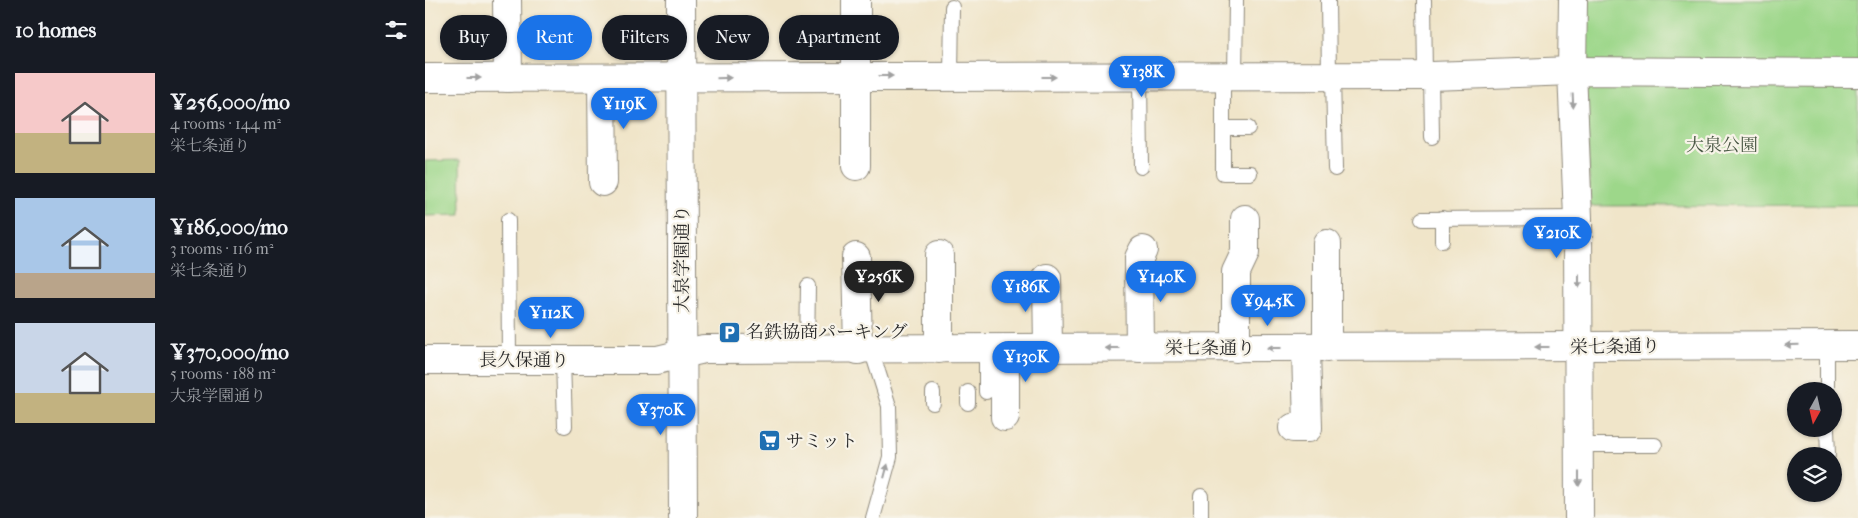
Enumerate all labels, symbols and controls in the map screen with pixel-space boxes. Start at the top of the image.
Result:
chip: Buy [440,15,507,60]
chip: Rent [517,15,592,60]
chip: Filters [602,15,687,60]
chip: New [697,15,769,60]
chip: Apartment [779,15,899,60]
icon: filters [382,16,410,44]
text: 10 homes [15,18,96,42]
pin: ¥138K [1107,56,1177,98]
text: ¥138K [1120,62,1164,81]
one-way arrow [878,72,894,80]
one-way arrow [716,73,732,81]
one-way arrow [1041,73,1057,81]
one-way arrow [466,74,482,82]
pin: ¥119K [589,88,659,130]
text: ¥256,000/mo [170,90,290,114]
icon: home [55,93,115,153]
one-way arrow [1569,93,1577,109]
text: ¥119K [602,94,646,113]
text: 4 rooms · 144 m² [170,114,281,133]
park label: 大泉公園 [1686,135,1758,156]
text: 栄七条通り [170,136,250,155]
street label: 大泉学園通り [672,205,693,313]
text: ¥186,000/mo [170,215,288,239]
pin: ¥210K [1522,216,1592,259]
icon: home [55,218,115,278]
text: ¥210K [1534,223,1580,242]
text: 3 rooms · 116 m² [170,239,273,258]
pin: ¥256K [844,260,914,303]
pin: ¥140K [1126,260,1196,303]
text: 栄七条通り [170,261,250,280]
text: ¥256K [855,267,903,286]
text: ¥140K [1137,267,1185,286]
pin: ¥186K [991,270,1061,313]
one-way arrow [1575,273,1583,289]
text: ¥186K [1003,277,1049,296]
pin: ¥94.5K [1227,284,1309,327]
text: ¥94.5K [1242,291,1294,310]
pin: ¥112K [516,296,586,339]
text: ¥112K [529,303,573,322]
parking icon: 名鉄協商パーキング [718,320,742,344]
place label: 名鉄協商パーキング [746,322,907,343]
street label: 栄七条通り [1570,336,1660,358]
street label: 栄七条通り [1165,338,1255,359]
text: ¥370,000/mo [170,340,289,364]
pin: ¥130K [991,340,1061,383]
one-way arrow [1784,341,1800,349]
icon: home [55,343,115,403]
one-way arrow [1534,343,1550,351]
one-way arrow [1104,344,1120,352]
one-way arrow [1266,344,1282,352]
text: ¥130K [1003,347,1049,366]
street label: 長久保通り [479,350,569,371]
text: 5 rooms · 188 m² [170,364,276,383]
north arrow [1787,382,1843,438]
map controls [1787,382,1842,502]
text: 大泉学園通り [170,386,266,405]
pin: ¥370K [626,394,696,436]
text: ¥370K [637,400,685,419]
supermarket icon: サミット [758,429,782,453]
place label: サミット [786,431,858,452]
button: layers [1787,447,1842,502]
one-way arrow [882,463,890,478]
one-way arrow [1575,471,1583,487]

